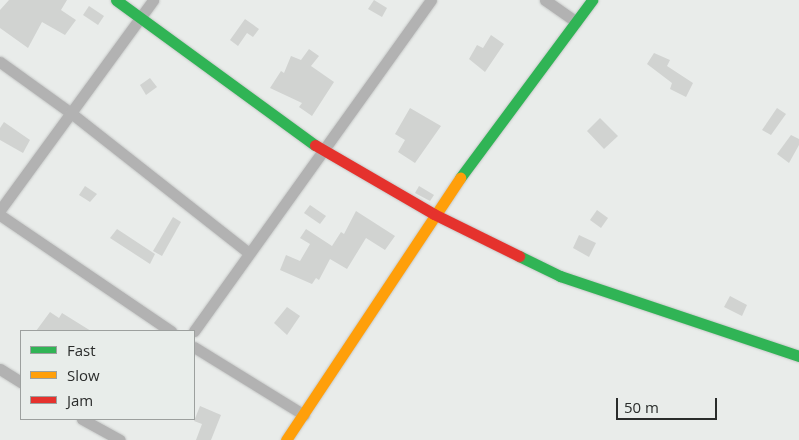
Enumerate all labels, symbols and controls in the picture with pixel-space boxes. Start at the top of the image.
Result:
legend [20,330,195,420]
text: Fast [67,340,96,360]
text: Slow [67,365,100,385]
scale bar [619,388,720,420]
text: Jam [67,390,93,410]
text: 50 m [624,397,659,417]

